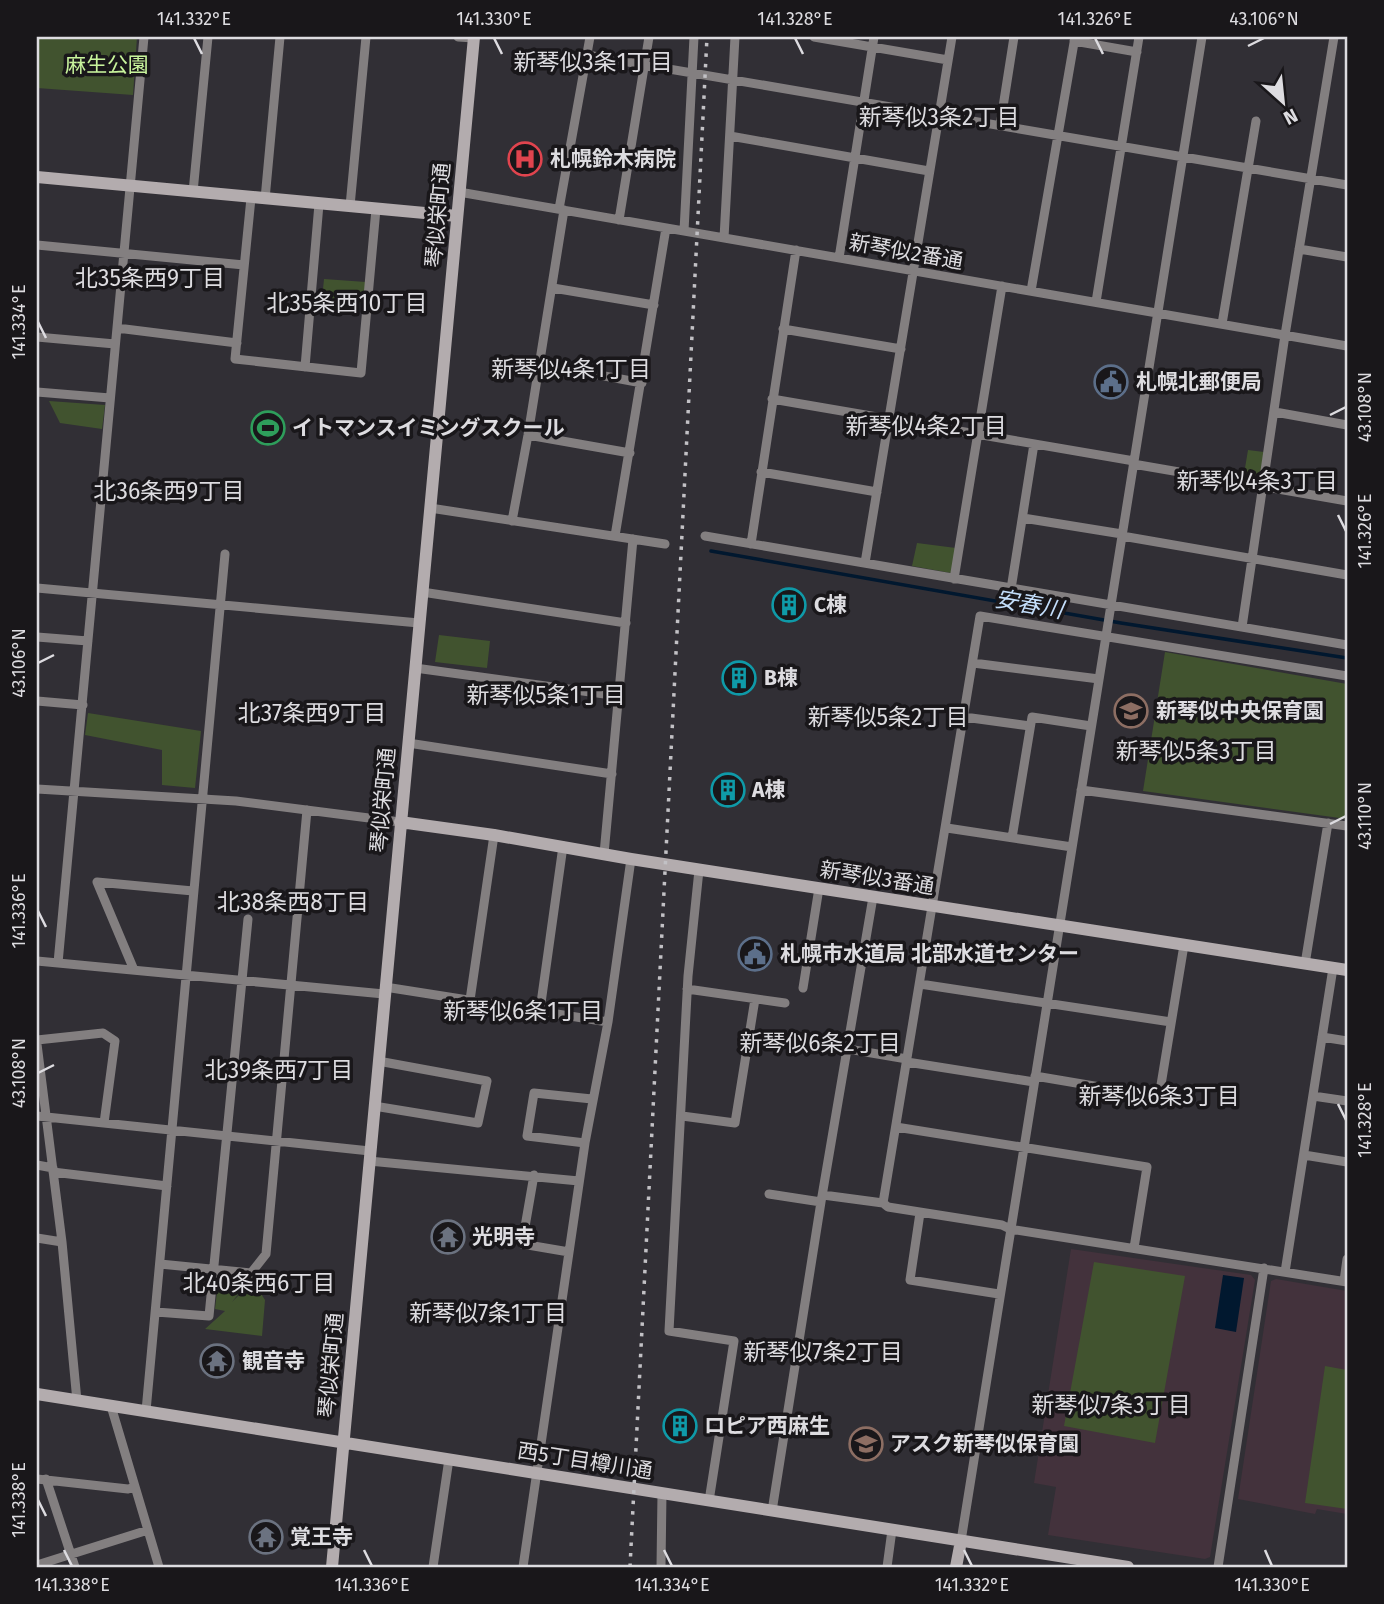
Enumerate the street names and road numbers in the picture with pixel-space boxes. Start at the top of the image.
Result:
street label: 琴似栄町通 [420,162,456,268]
street label: 新琴似2番通 [847,229,965,275]
street label: 琴似栄町通 [365,747,401,853]
street label: 新琴似3番通 [818,856,936,900]
street label: 琴似栄町通 [313,1312,349,1418]
street label: 西5丁目樽川通 [516,1437,654,1485]

